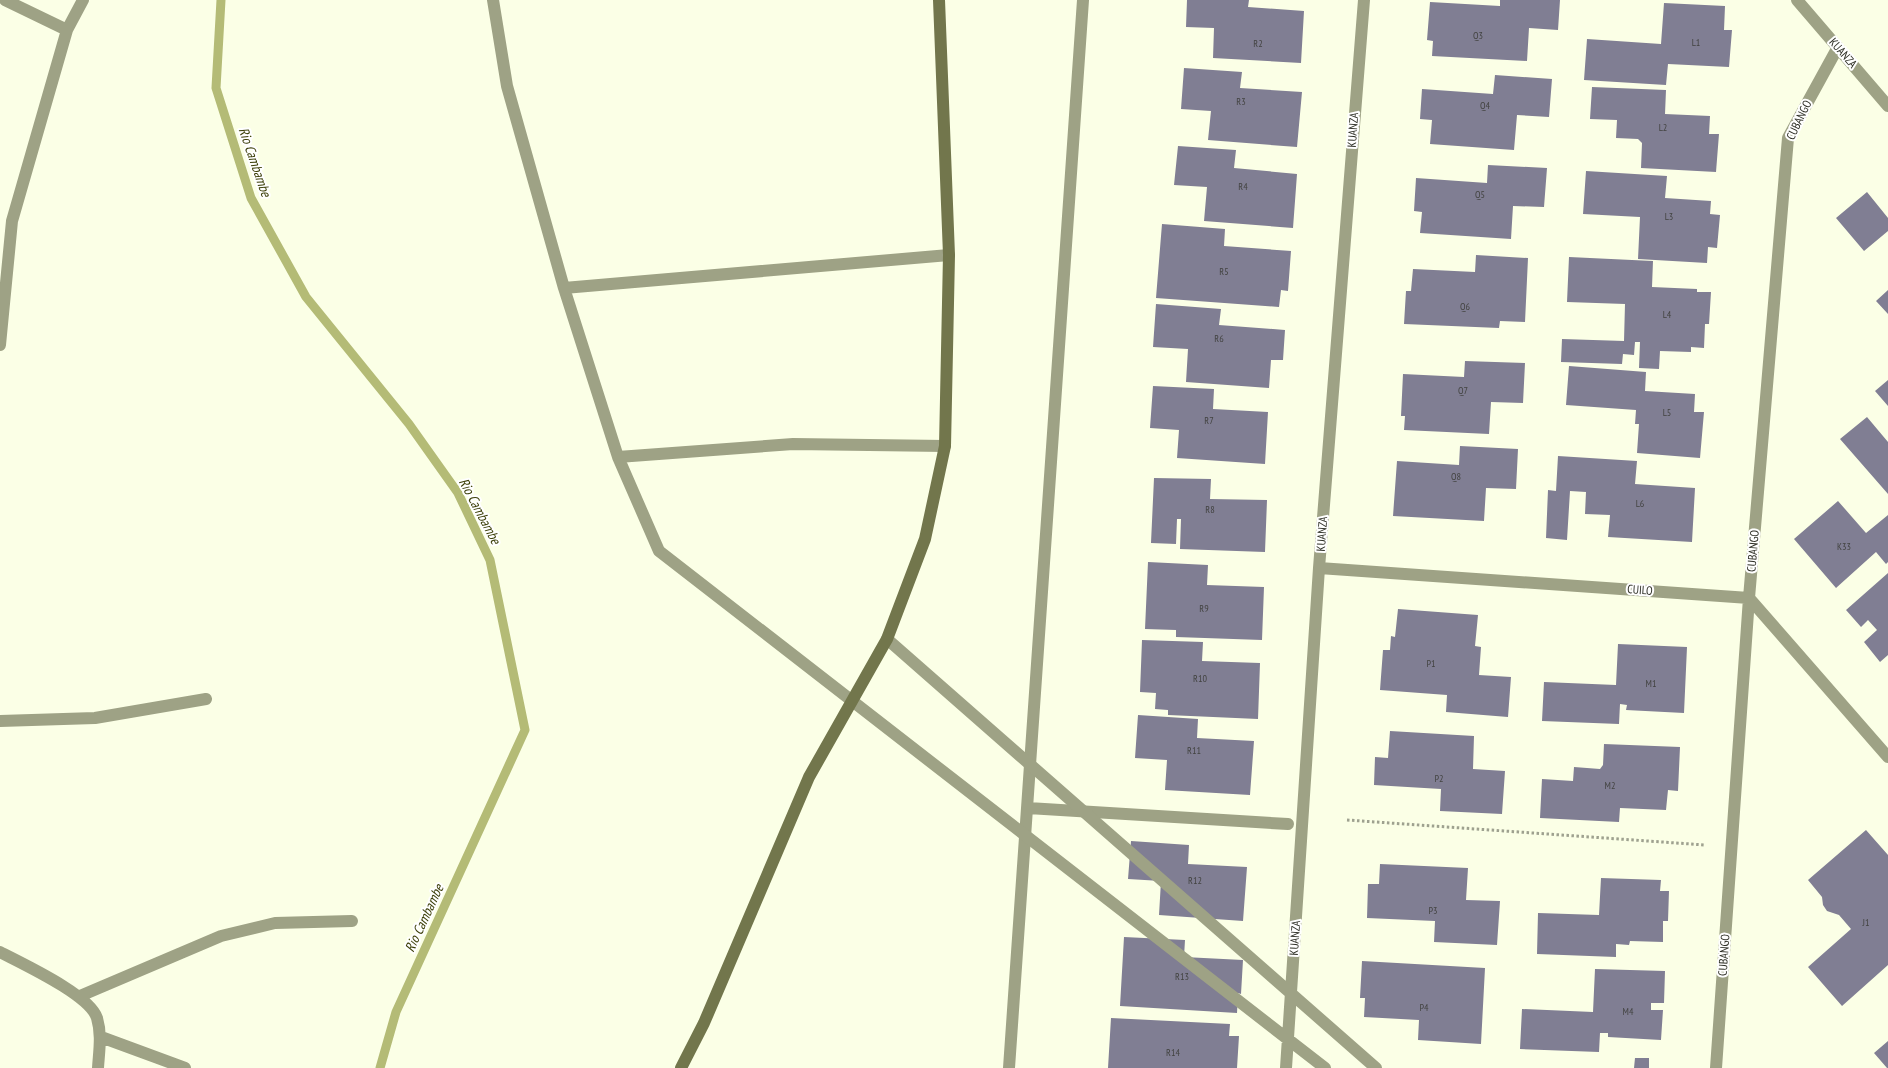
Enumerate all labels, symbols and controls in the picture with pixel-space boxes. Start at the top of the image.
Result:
house number: Q3 [1473,29,1483,42]
street label: KUANZA [1826,35,1861,71]
house number: L1 [1692,36,1700,49]
house number: R2 [1253,37,1263,50]
house number: R3 [1236,95,1246,108]
street label: CUBANGO [1783,97,1815,142]
house number: Q4 [1480,99,1490,112]
street label: KUANZA [1344,112,1361,148]
house number: L2 [1659,121,1667,134]
water label: Rio Cambambe [235,125,276,200]
house number: R4 [1238,180,1248,193]
house number: Q5 [1475,188,1485,201]
house number: L3 [1665,210,1673,223]
house number: R5 [1219,265,1229,278]
house number: Q6 [1460,300,1470,313]
house number: L4 [1663,308,1672,321]
house number: R6 [1214,332,1224,345]
house number: Q7 [1458,384,1468,397]
house number: L5 [1663,406,1671,419]
house number: R7 [1204,414,1214,427]
house number: Q8 [1451,470,1461,483]
water label: Rio Cambambe [455,475,506,548]
house number: L6 [1636,497,1645,510]
house number: R8 [1205,503,1215,516]
street label: KUANZA [1313,516,1330,552]
street label: CUBANGO [1743,529,1762,573]
house number: K33 [1837,540,1851,553]
street label: CUILO [1627,581,1654,598]
house number: R9 [1199,602,1209,615]
house number: P1 [1426,657,1436,670]
house number: R10 [1193,672,1207,685]
house number: M1 [1646,677,1656,690]
house number: R11 [1187,744,1201,757]
house number: P2 [1434,772,1444,785]
house number: M2 [1605,779,1615,792]
house number: R12 [1188,874,1202,887]
water label: Rio Cambambe [401,880,448,955]
house number: P3 [1428,904,1438,917]
house number: J1 [1862,916,1869,929]
street label: KUANZA [1286,920,1303,956]
street label: CUBANGO [1715,933,1732,976]
house number: R13 [1175,970,1189,983]
house number: P4 [1419,1001,1429,1014]
house number: M4 [1623,1005,1634,1018]
house number: R14 [1166,1046,1180,1059]

